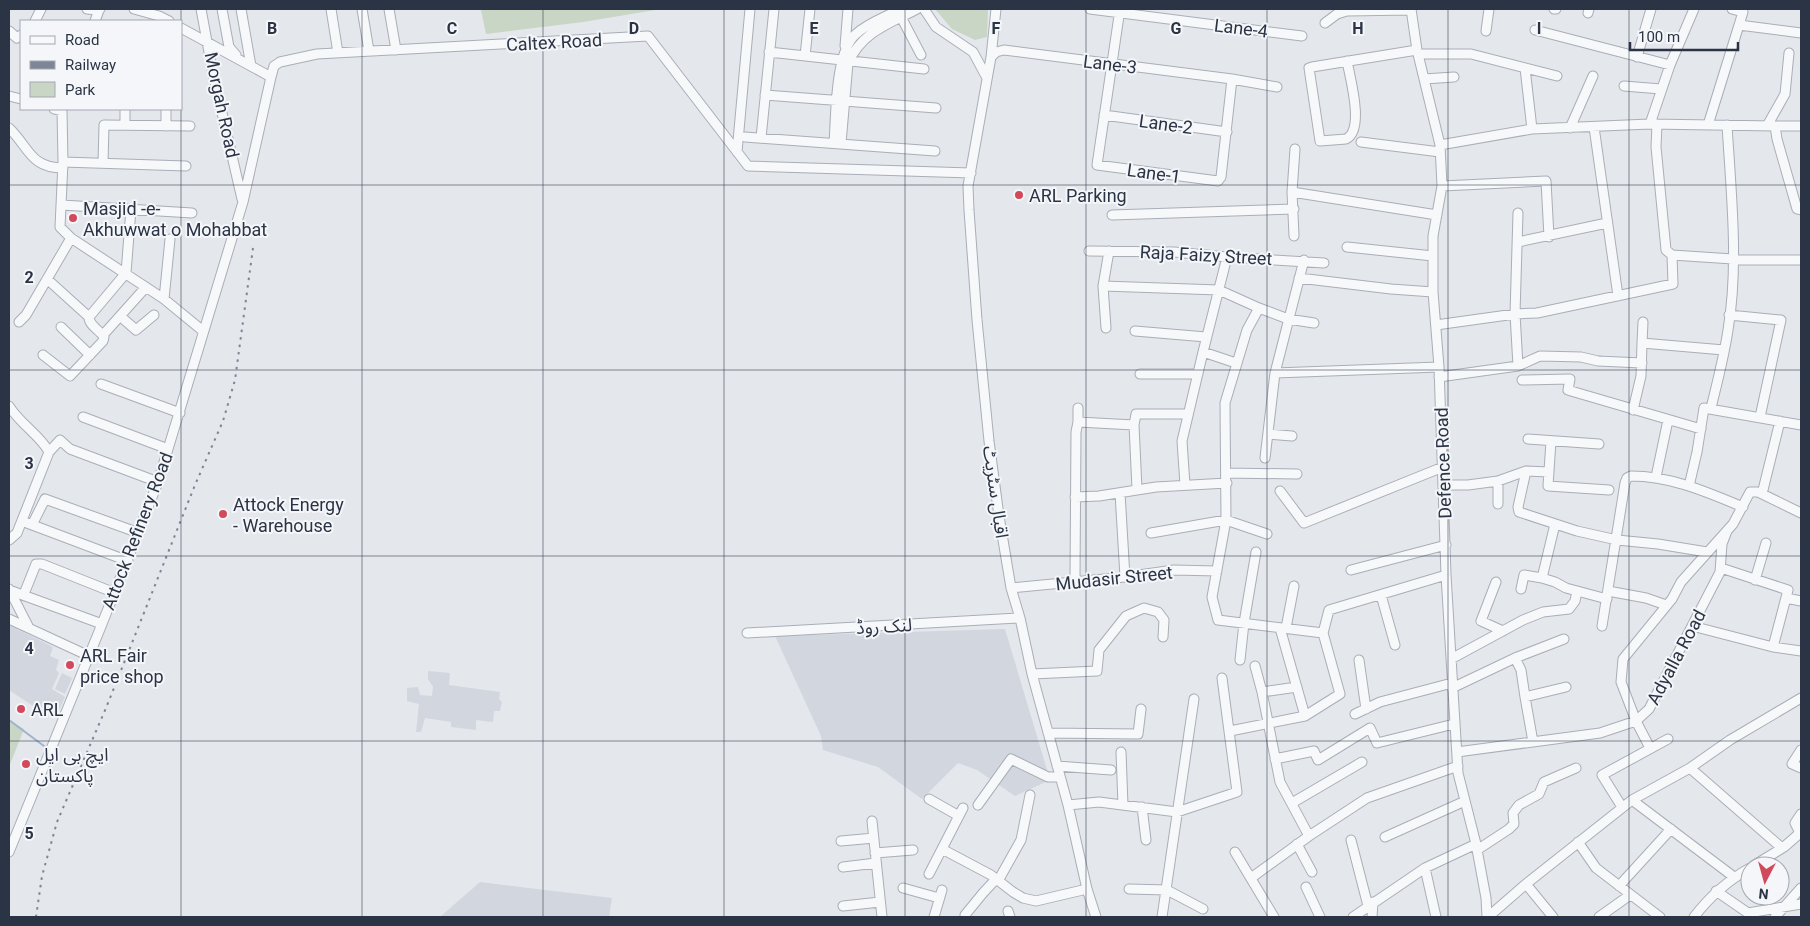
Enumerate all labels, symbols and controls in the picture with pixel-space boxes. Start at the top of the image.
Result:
street label: Lane-4 [1213,14,1269,42]
text: B [267,19,277,38]
text: C [447,19,457,38]
text: D [629,19,639,38]
text: E [810,19,819,38]
text: F [992,19,1001,38]
text: G [1171,19,1182,38]
text: H [1352,19,1364,38]
text: I [1537,19,1541,38]
legend [20,20,182,110]
scale bar [1630,20,1738,52]
text: 100 m [1638,28,1680,46]
street label: Caltex Road [506,29,602,55]
text: Road [65,31,99,49]
street label: Morgah Road [201,50,243,160]
street label: Lane-3 [1082,50,1138,78]
text: Railway [65,56,116,74]
text: Park [65,81,96,99]
street label: Lane-2 [1138,110,1194,138]
street label: Lane-1 [1126,159,1182,187]
place label: ARL Parking [1029,185,1127,206]
marker: ARL Parking [1013,189,1025,201]
place label: Masjid -e- Akhuwwat o Mohabbat [83,198,267,240]
marker: Masjid -e- Akhuwwat o Mohabbat [67,212,79,224]
street label: Raja Faizy Street [1139,241,1273,269]
text: 2 [24,268,34,287]
street label: Defence Road [1431,407,1455,519]
street label: اقبال سٹریٹ [978,444,1013,540]
street label: Attock Refinery Road [97,449,177,613]
text: 3 [24,454,34,473]
place label: Attock Energy - Warehouse [233,494,344,536]
marker: Attock Energy - Warehouse [217,508,229,520]
street label: Mudasir Street [1055,561,1174,595]
street label: Adyalla Road [1642,606,1710,708]
street label: لنک روڈ [855,614,913,639]
text: 4 [24,639,34,658]
place label: ARL Fair price shop [80,645,164,687]
marker: ARL Fair price shop [64,659,76,671]
place label: ARL [31,699,64,720]
marker: ARL [15,703,27,715]
place label: ایچ بی ایل پاکستان [36,744,108,787]
marker: ایچ بی ایل پاکستان [20,758,32,770]
text: 5 [24,824,34,843]
north arrow [1740,856,1790,906]
text: N [1758,885,1769,902]

